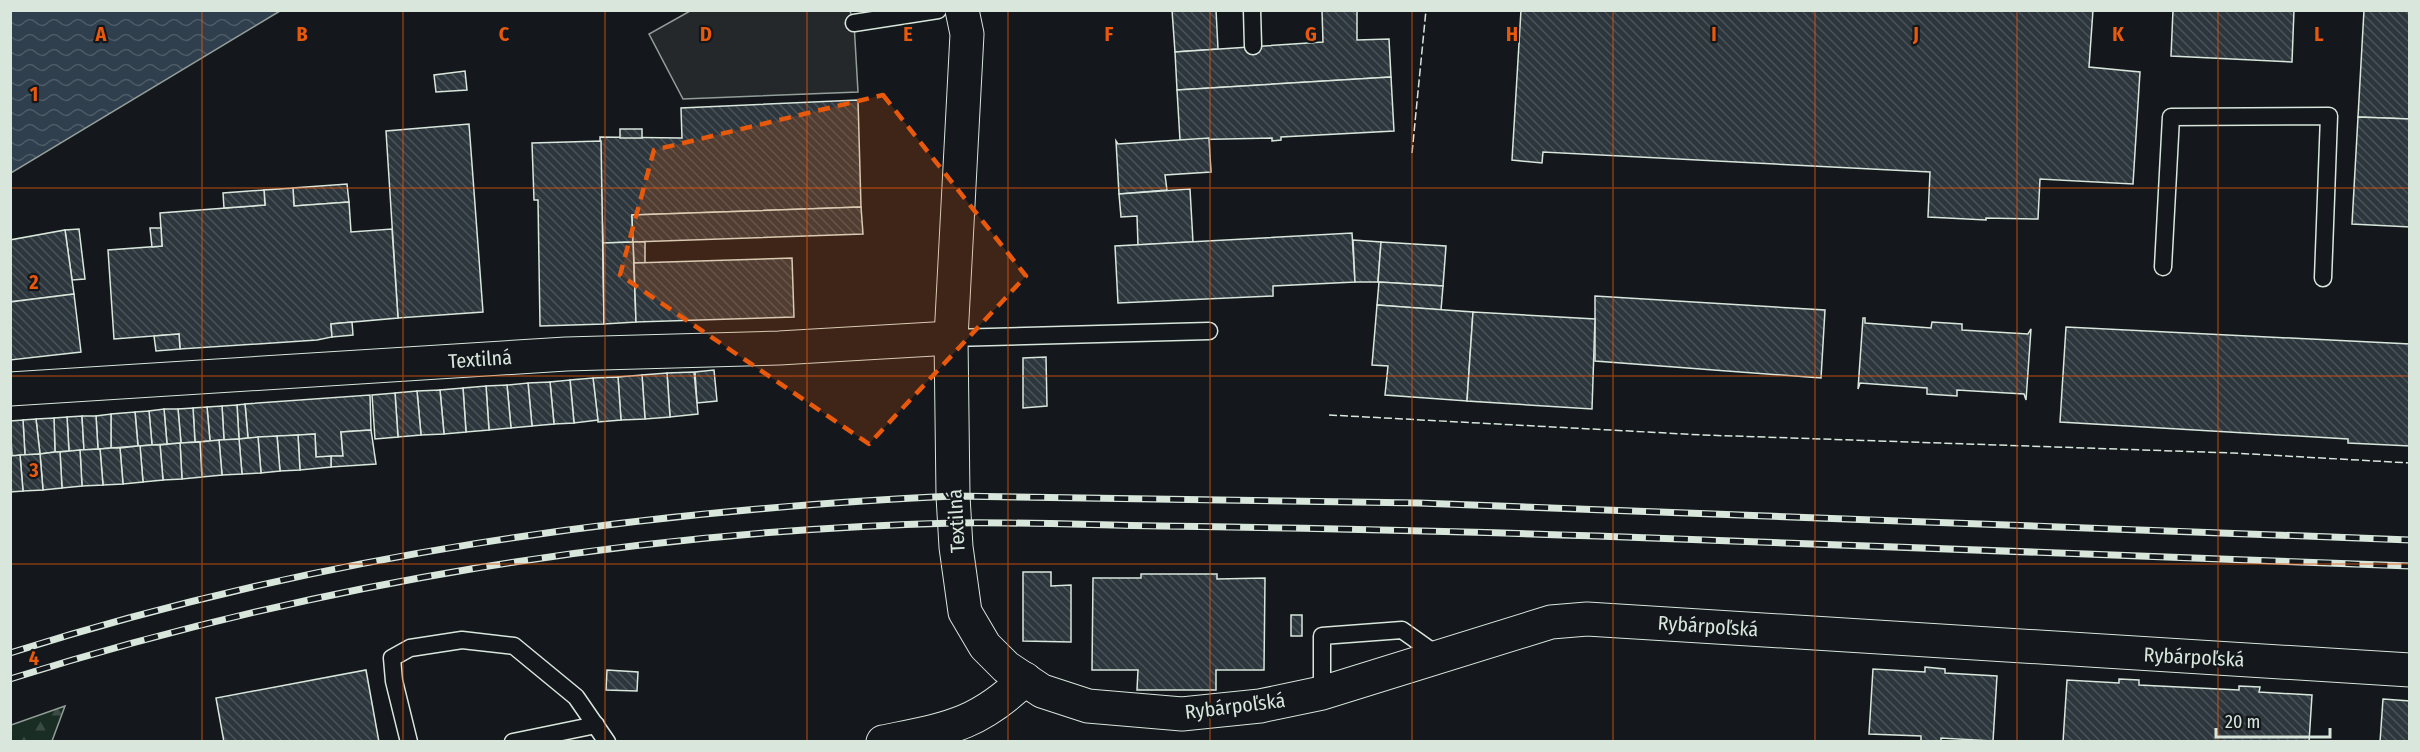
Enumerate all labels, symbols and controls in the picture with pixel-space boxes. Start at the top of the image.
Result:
text: A [95,22,108,46]
text: B [296,22,308,46]
text: C [499,22,510,46]
text: D [700,22,712,46]
text: E [903,22,913,46]
text: F [1105,22,1114,46]
text: G [1305,22,1317,46]
text: H [1506,22,1518,46]
text: I [1711,22,1717,46]
text: J [1912,22,1919,46]
text: K [2112,22,2124,46]
text: L [2314,22,2324,46]
text: 1 [30,82,38,106]
text: 2 [28,270,39,294]
street label: Textilná [447,345,513,373]
text: 3 [28,458,39,482]
street label: Textilná [942,489,970,553]
street label: Rybárpoľská [1657,611,1759,641]
street label: Rybárpoľská [2143,642,2245,672]
text: 4 [29,646,39,670]
street label: Rybárpoľská [1183,688,1287,724]
scale bar [2216,701,2330,739]
text: 20 m [2225,711,2260,733]

